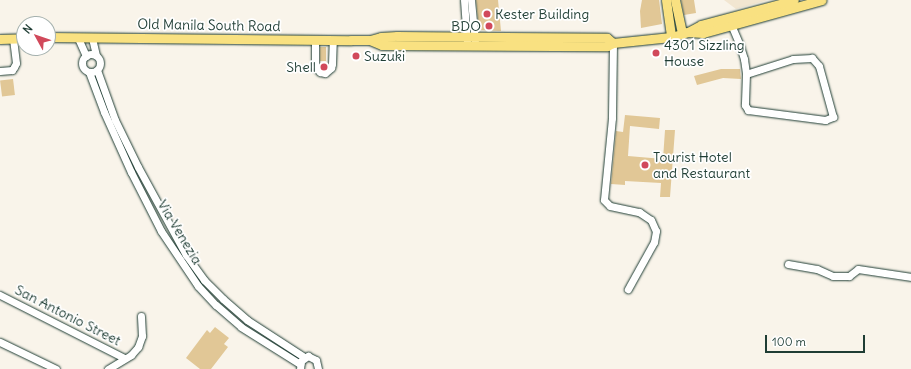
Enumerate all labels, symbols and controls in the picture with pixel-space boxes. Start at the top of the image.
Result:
place label: Kester Building [495,6,589,22]
marker: Kester Building [482,9,492,19]
street label: Old Manila South Road [137,15,281,35]
north arrow [16,16,56,56]
place label: BDO [451,18,481,34]
marker: BDO [484,21,494,31]
text: N [20,22,35,36]
place label: 4301 Sizzling House [664,37,745,70]
place label: Suzuki [364,48,405,64]
marker: 4301 Sizzling House [651,48,661,58]
marker: Suzuki [351,51,361,61]
place label: Shell [286,59,316,75]
marker: Shell [319,62,329,72]
place label: Tourist Hotel and Restaurant [653,149,750,182]
marker: Tourist Hotel and Restaurant [640,160,650,170]
street label: Via Venezia [154,197,206,267]
street label: San Antonio Street [12,281,124,349]
scale bar [767,327,867,353]
text: 100 m [772,334,806,349]

